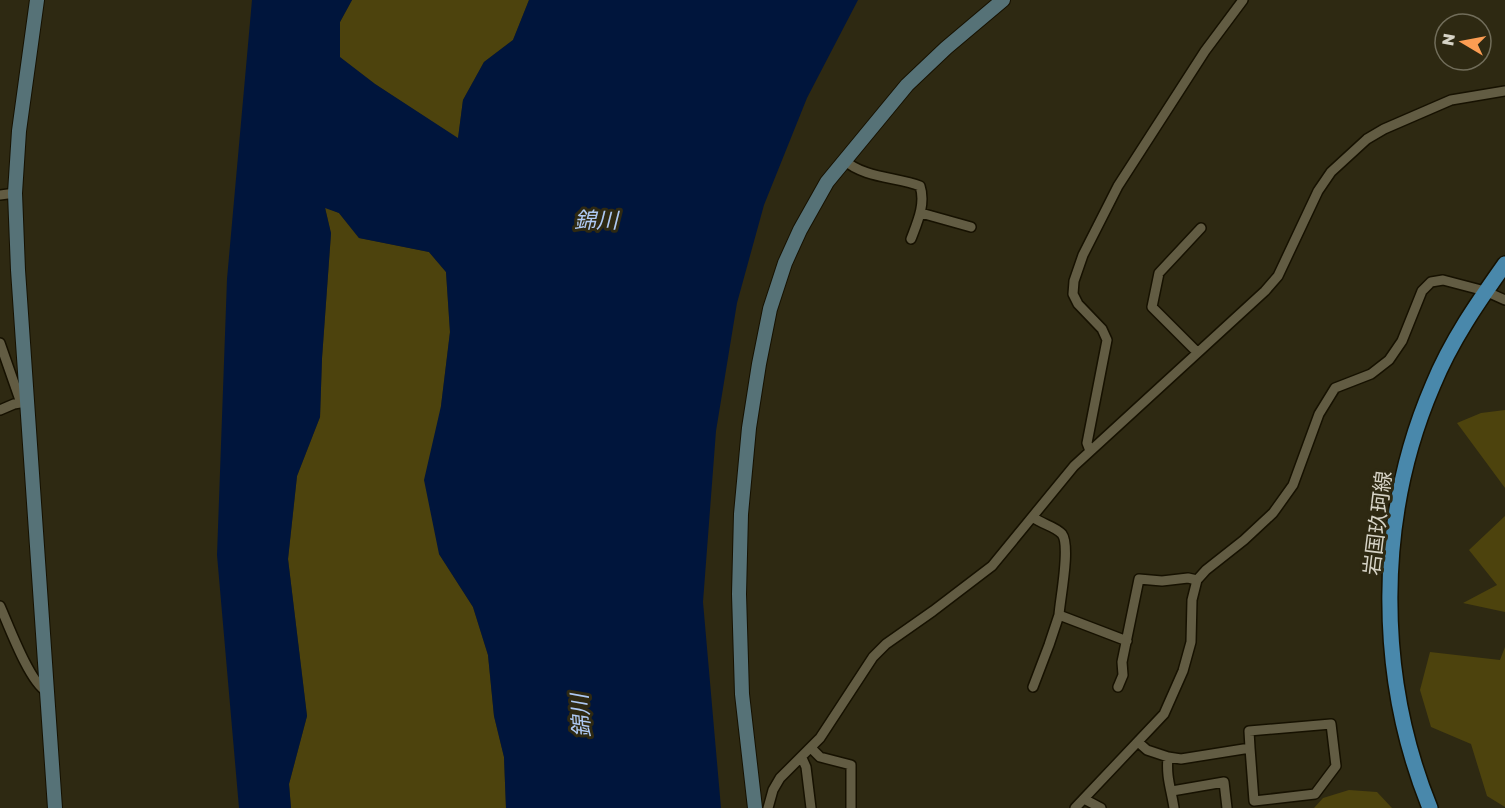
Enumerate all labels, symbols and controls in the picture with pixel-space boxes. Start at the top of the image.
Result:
north arrow [1433,12,1493,72]
text: N [1437,32,1459,47]
water label: 錦川 [574,206,620,233]
street label: 岩国玖珂線 [1358,469,1396,577]
water label: 錦川 [565,691,595,739]

